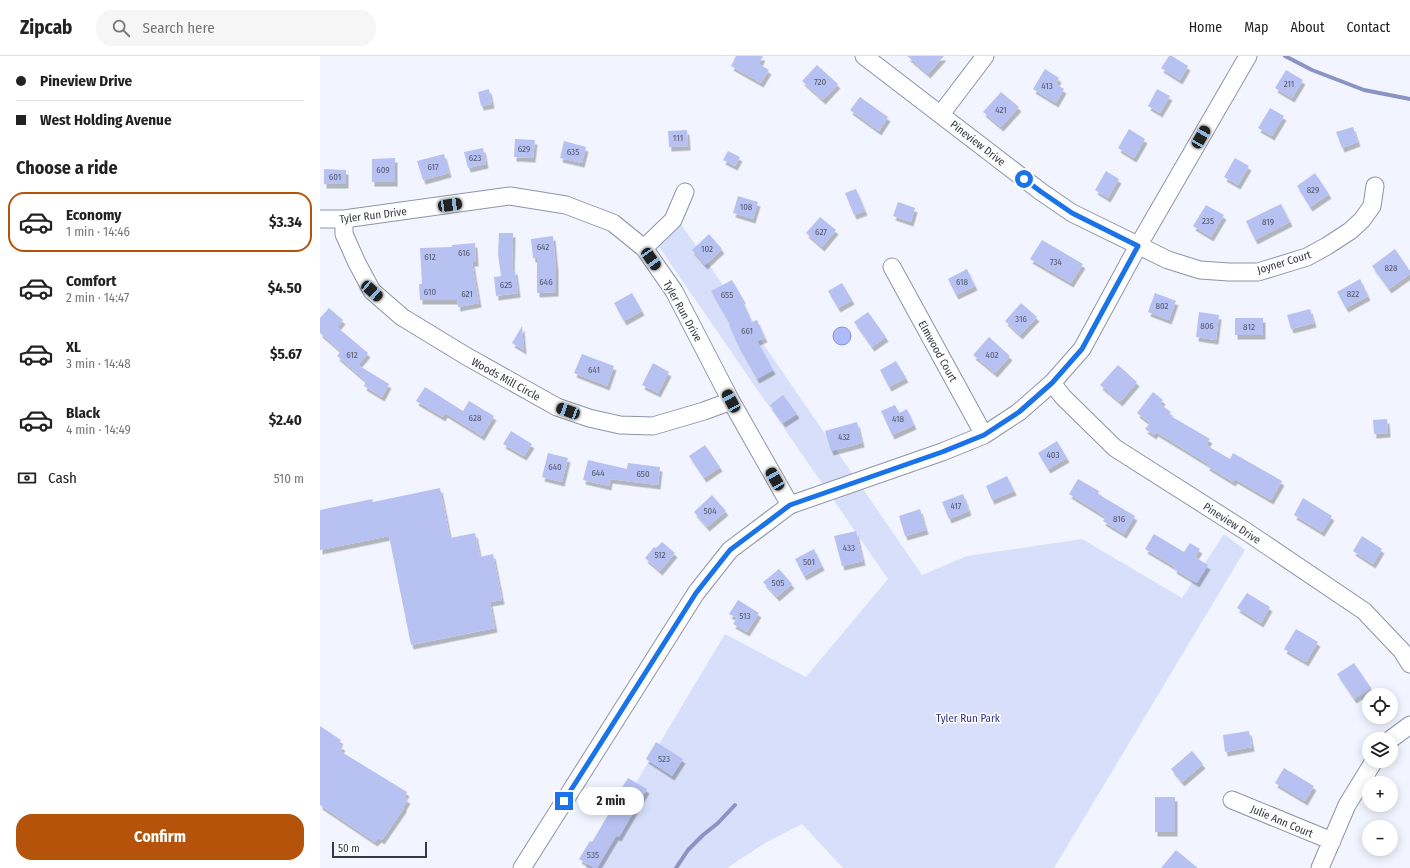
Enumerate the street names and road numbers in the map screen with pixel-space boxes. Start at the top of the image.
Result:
street label: Pineview Drive [948,118,1008,169]
street label: Tyler Run Drive [339,205,407,226]
street label: Joyner Court [1256,248,1313,277]
street label: Tyler Run Drive [660,278,705,344]
street label: Elmwood Court [915,318,960,385]
street label: Woods Mill Circle [469,355,542,404]
street label: Pineview Drive [1201,500,1263,547]
street label: Julie Ann Court [1249,802,1315,841]

